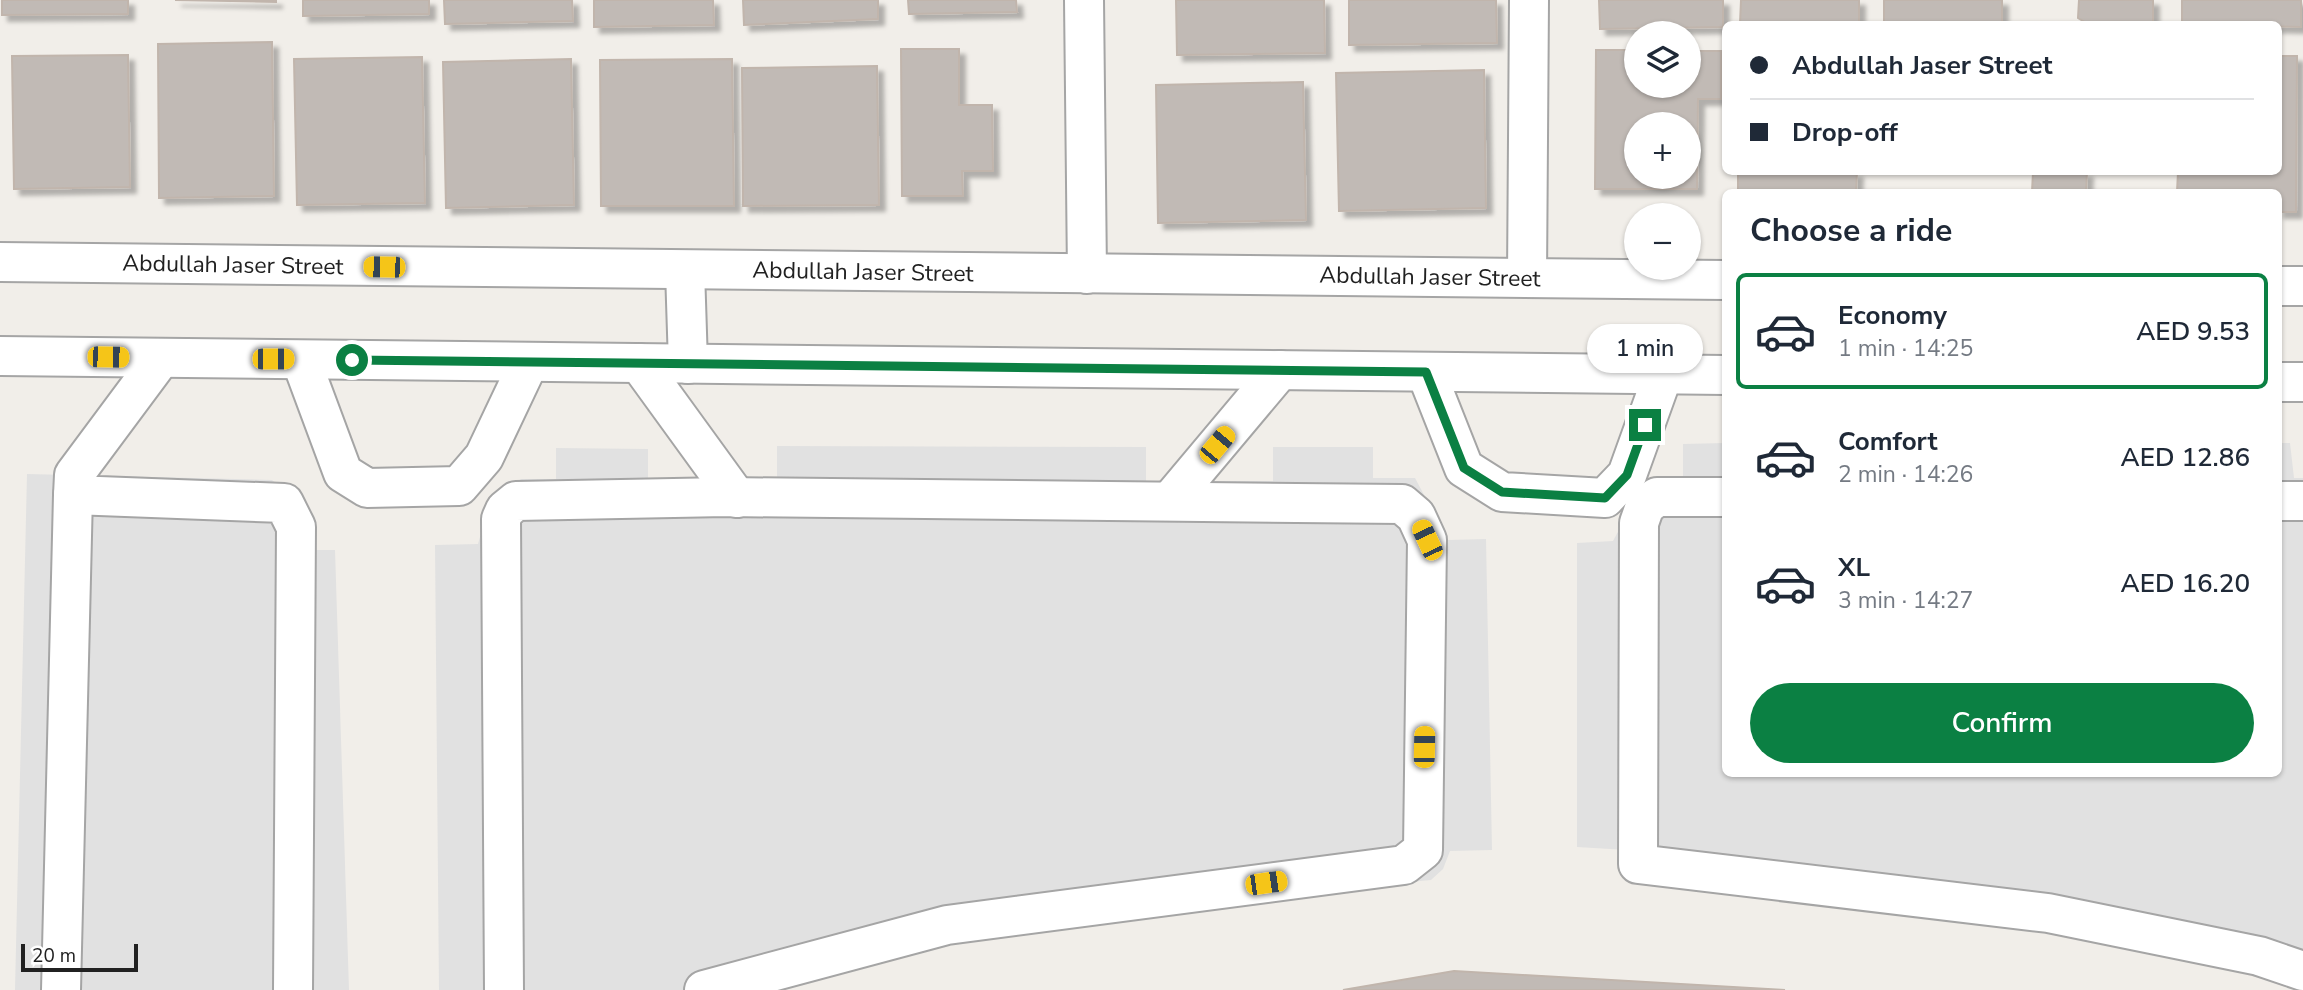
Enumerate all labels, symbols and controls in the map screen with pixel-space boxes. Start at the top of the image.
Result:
map controls [1624,21,1701,280]
button: layers [1624,21,1701,98]
text: Abdullah Jaser Street [1792,48,2052,83]
button: + [1624,112,1701,189]
text: Drop-off [1792,115,1898,150]
button: − [1624,203,1701,280]
text: Choose a ride [1750,209,1952,252]
street label: Abdullah Jaser Street [122,248,345,282]
street label: Abdullah Jaser Street [752,255,975,289]
car [363,256,406,278]
street label: Abdullah Jaser Street [1319,260,1542,294]
text: Economy [1838,298,1947,333]
icon: car [1754,300,1817,363]
text: AED 9.53 [2136,314,2250,349]
callout: 1 min [1587,324,1703,372]
text: 1 min [1616,333,1674,364]
text: 1 min · 14:25 [1838,333,1973,364]
route start [336,344,368,376]
car [87,346,130,368]
car [253,349,295,370]
route end [1629,409,1661,441]
car [1196,422,1239,468]
text: Comfort [1838,424,1938,459]
icon: car [1754,426,1817,489]
text: AED 12.86 [2121,440,2250,475]
text: 2 min · 14:26 [1838,459,1973,490]
car [1409,517,1446,563]
text: XL [1838,550,1870,585]
icon: car [1754,552,1817,615]
text: AED 16.20 [2121,566,2250,601]
text: 3 min · 14:27 [1838,585,1973,616]
button: Confirm [1750,683,2254,763]
car [1414,726,1435,768]
car [1244,870,1289,896]
scale bar [21,941,138,973]
text: 20 m [32,943,76,969]

